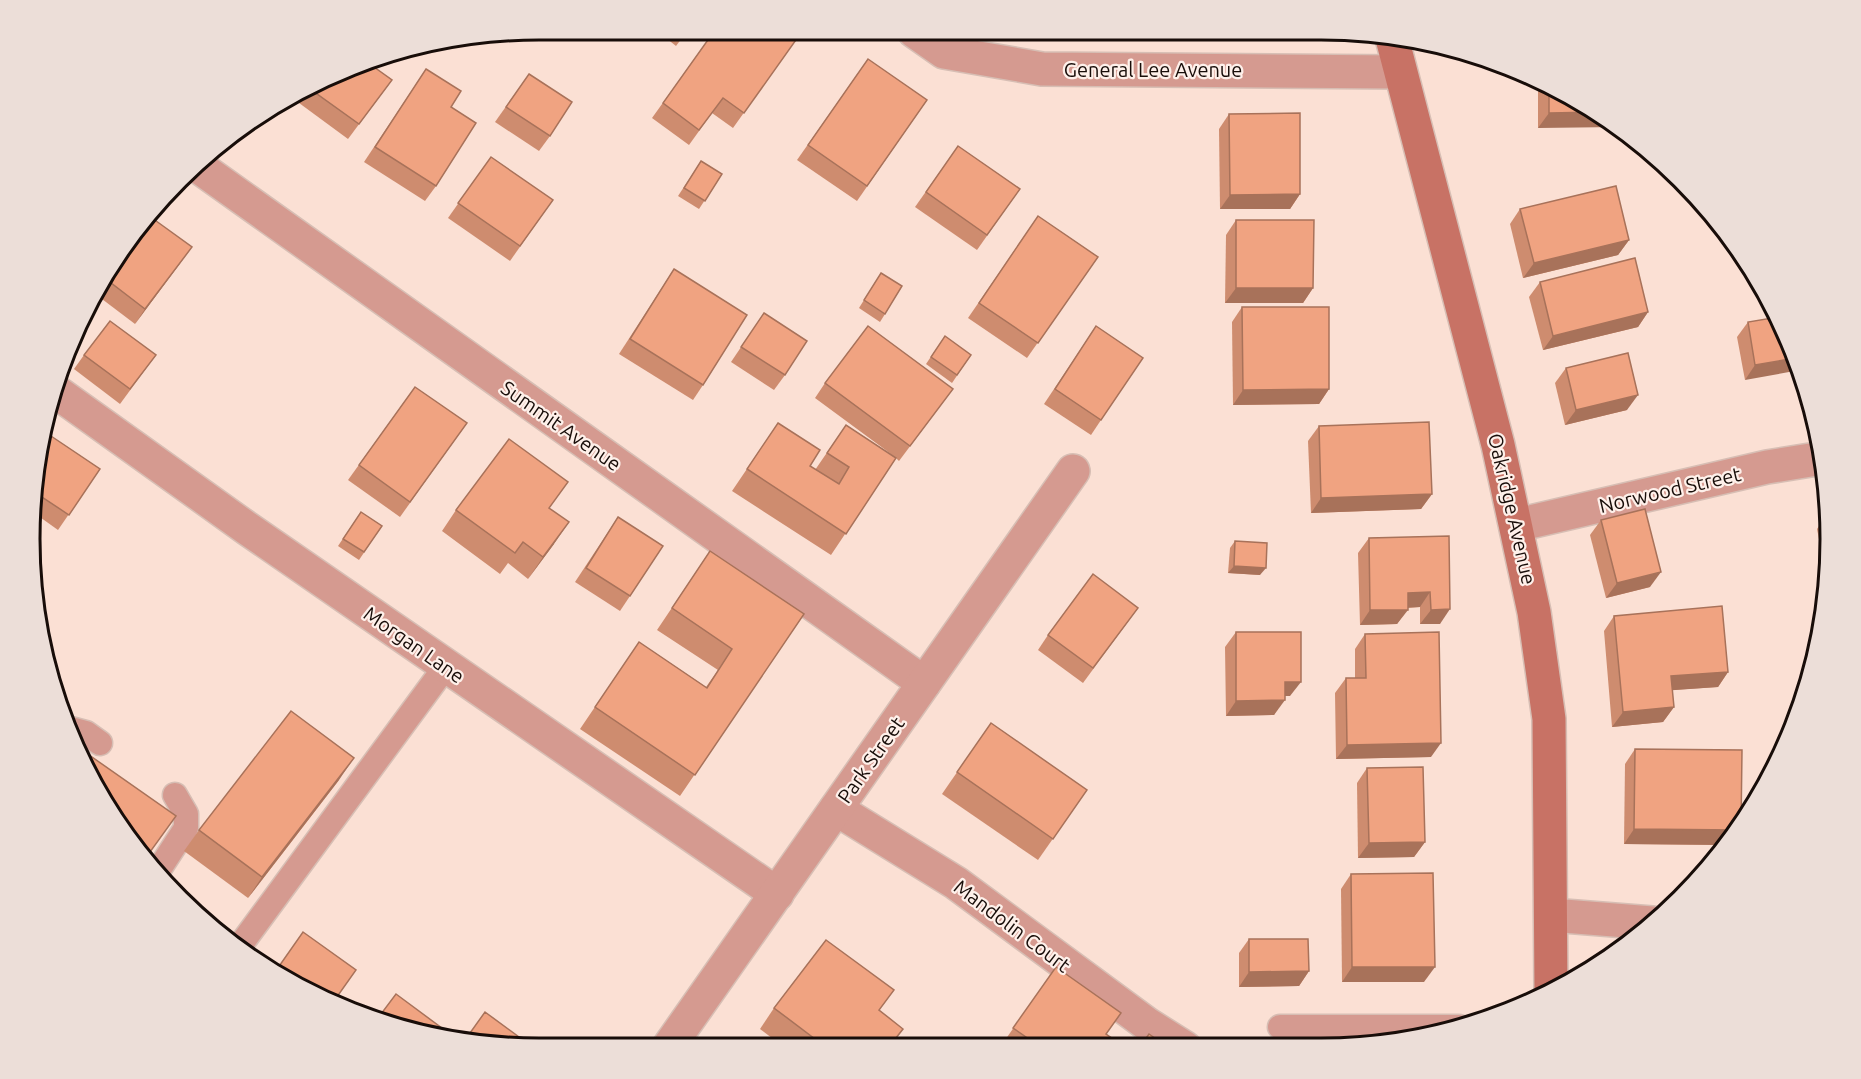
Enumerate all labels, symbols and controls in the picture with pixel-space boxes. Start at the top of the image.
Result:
street label: General Lee Avenue [1064,58,1242,81]
street label: Summit Avenue [497,376,626,475]
street label: Oakridge Avenue [1484,431,1541,587]
street label: Norwood Street [1597,462,1743,517]
street label: Morgan Lane [360,602,469,688]
street label: Park Street [832,712,909,807]
street label: Mandolin Court [950,874,1075,977]

